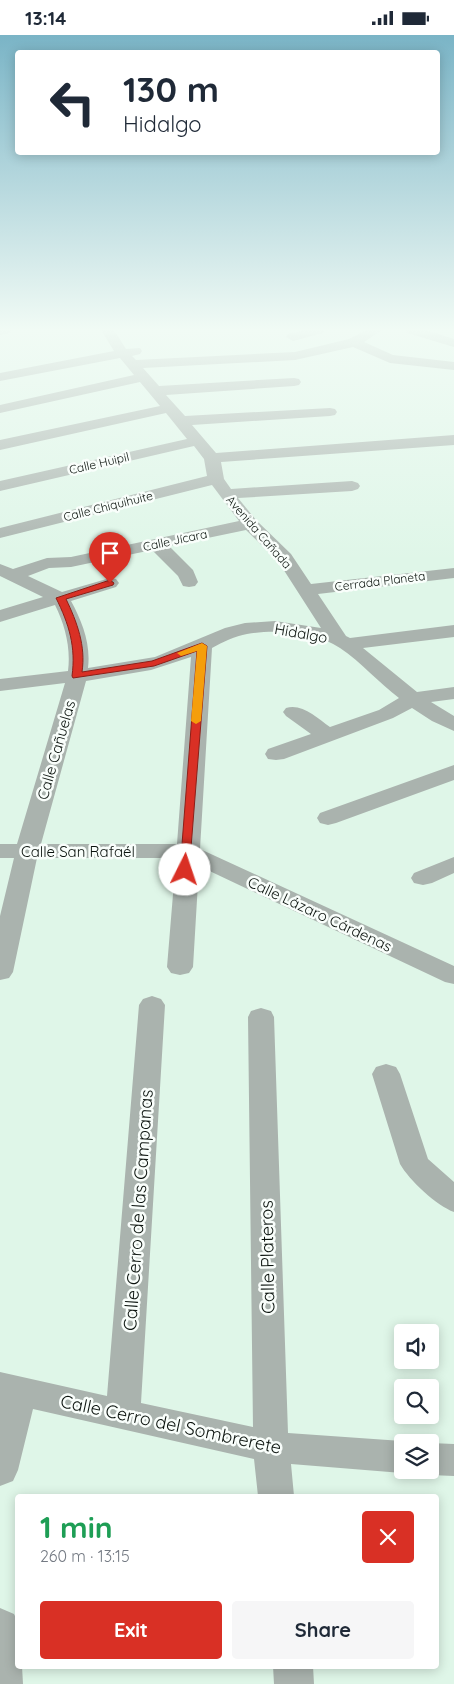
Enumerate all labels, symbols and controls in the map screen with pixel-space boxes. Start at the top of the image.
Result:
text: 13:14 [25,6,66,30]
text: 130 m [123,67,219,111]
icon: left [40,70,105,135]
text: Hidalgo [123,110,202,138]
street label: Calle Huipil [67,449,131,477]
street label: Calle Chiquihuite [62,488,154,524]
street label: Avenida Cañada [223,492,295,572]
street label: Calle Jícara [142,526,208,554]
pin [89,532,131,583]
icon: arrive [96,539,124,567]
street label: Cerrada Planeta [334,568,426,594]
street label: Hidalgo [273,619,329,647]
street label: Calle Cañuelas [33,698,79,802]
street label: Calle San Rafaél [21,842,135,861]
position arrow [158,843,210,895]
street label: Calle Lázaro Cárdenas [245,872,395,956]
street label: Calle Cerro de las Campanas [118,1088,158,1332]
street label: Calle Plateros [255,1200,279,1314]
map controls [394,1324,439,1479]
button: sound [394,1324,439,1369]
button: search [394,1379,439,1424]
street label: Calle Cerro del Sombrerete [59,1389,283,1459]
button: layers [394,1434,439,1479]
text: 1 min [40,1508,113,1546]
button: close [362,1511,414,1563]
text: 260 m · 13:15 [40,1546,130,1566]
button: Exit [40,1601,222,1659]
button: Share [232,1601,414,1659]

